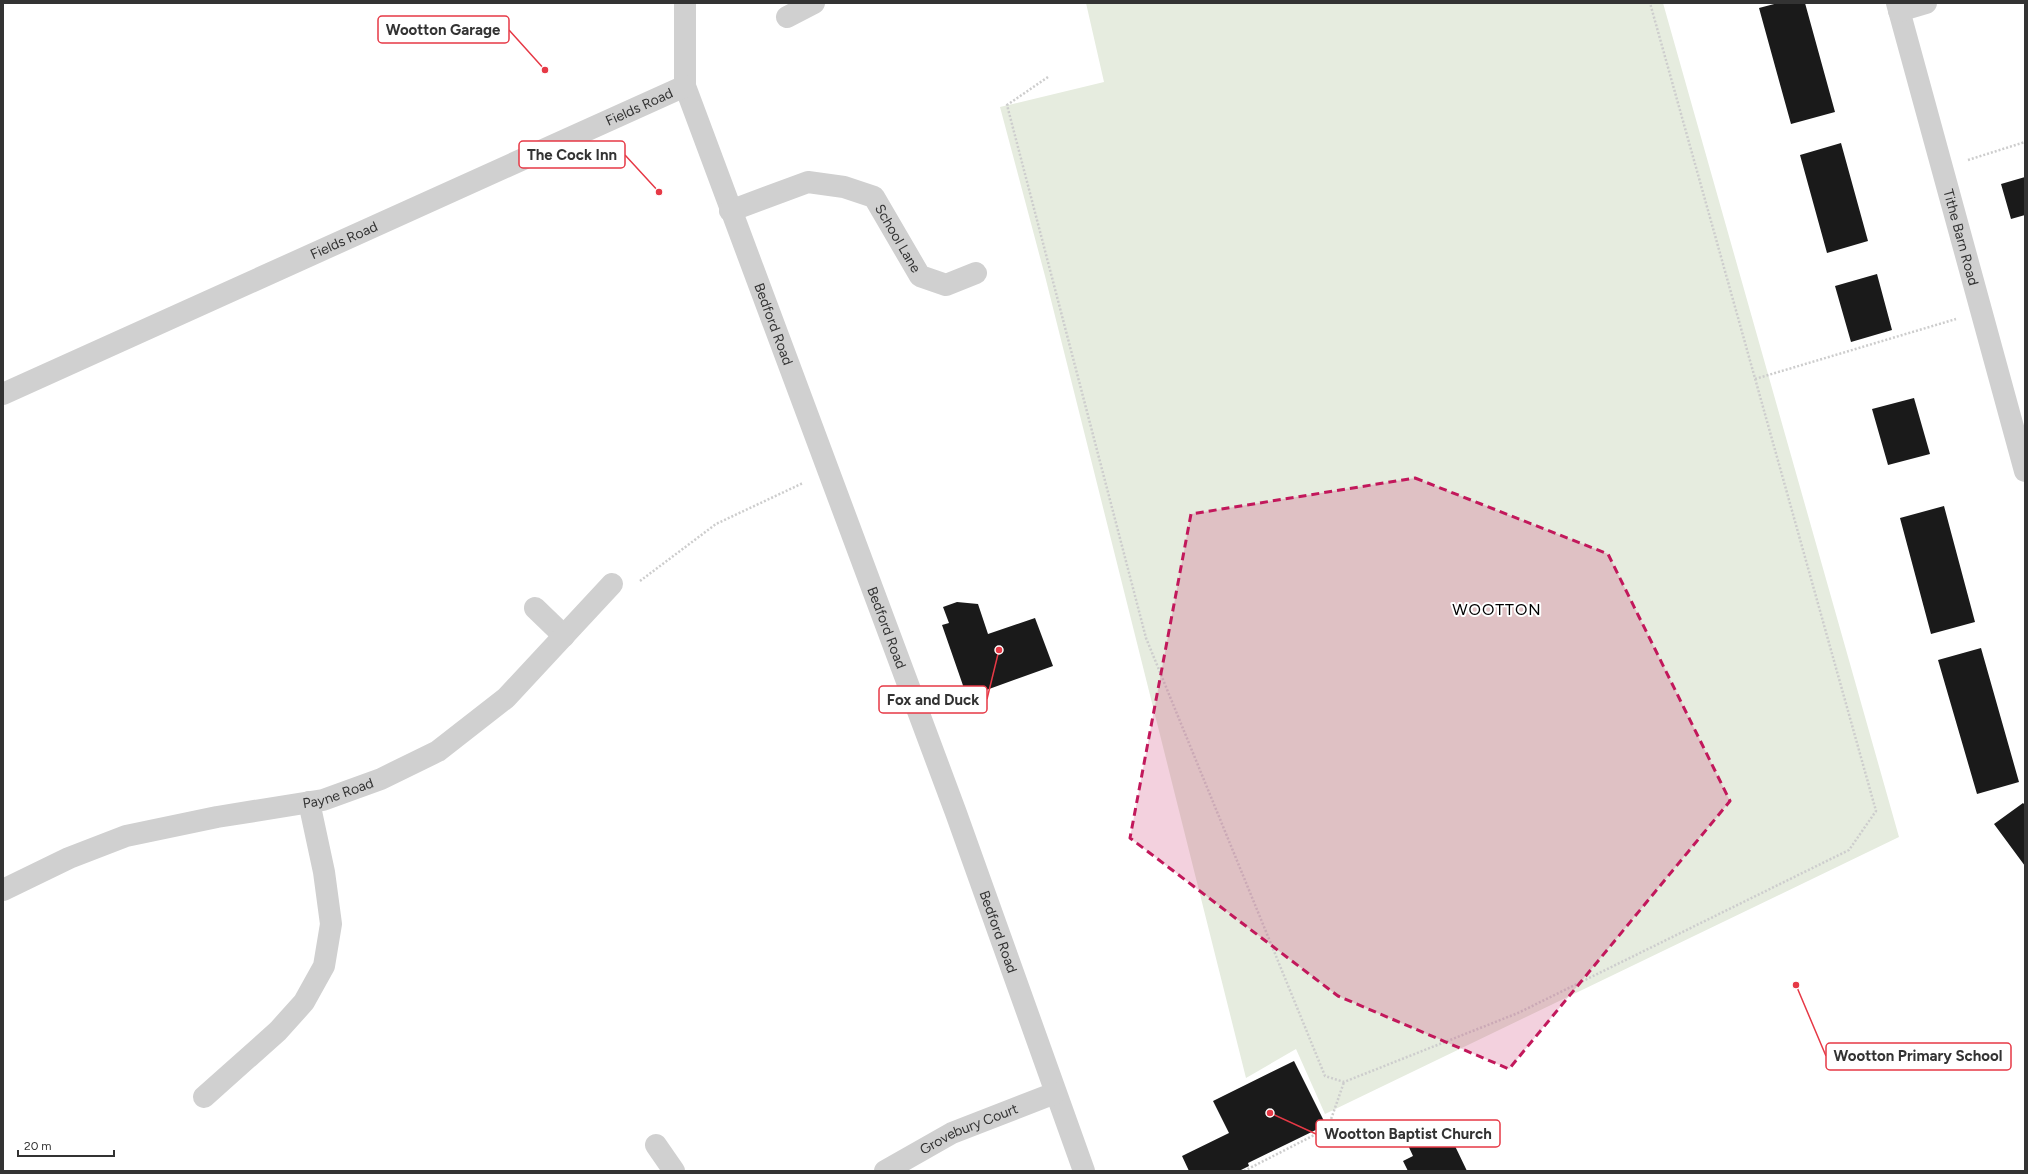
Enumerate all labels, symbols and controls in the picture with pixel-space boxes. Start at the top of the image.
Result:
callout: Wootton Garage [378,16,509,43]
text: Wootton Garage [386,21,501,39]
street label: Fields Road [603,85,676,130]
callout: The Cock Inn [519,141,625,168]
text: The Cock Inn [527,146,617,164]
street label: Tithe Barn Road [1939,187,1982,288]
street label: School Lane [871,201,924,276]
street label: Fields Road [308,218,380,263]
street label: Bedford Road [750,281,796,368]
street label: Bedford Road [863,584,909,671]
district label: WOOTTON [1452,600,1542,619]
callout: Fox and Duck [879,686,987,713]
text: Fox and Duck [887,691,979,709]
street label: Payne Road [301,774,376,812]
street label: Bedford Road [975,888,1021,975]
callout: Wootton Primary School [1826,1043,2011,1070]
text: Wootton Primary School [1834,1047,2002,1065]
street label: Grovebury Court [917,1100,1020,1159]
callout: Wootton Baptist Church [1316,1120,1500,1147]
text: Wootton Baptist Church [1324,1125,1492,1143]
scale bar [18,1132,114,1158]
text: 20 m [24,1139,52,1153]

